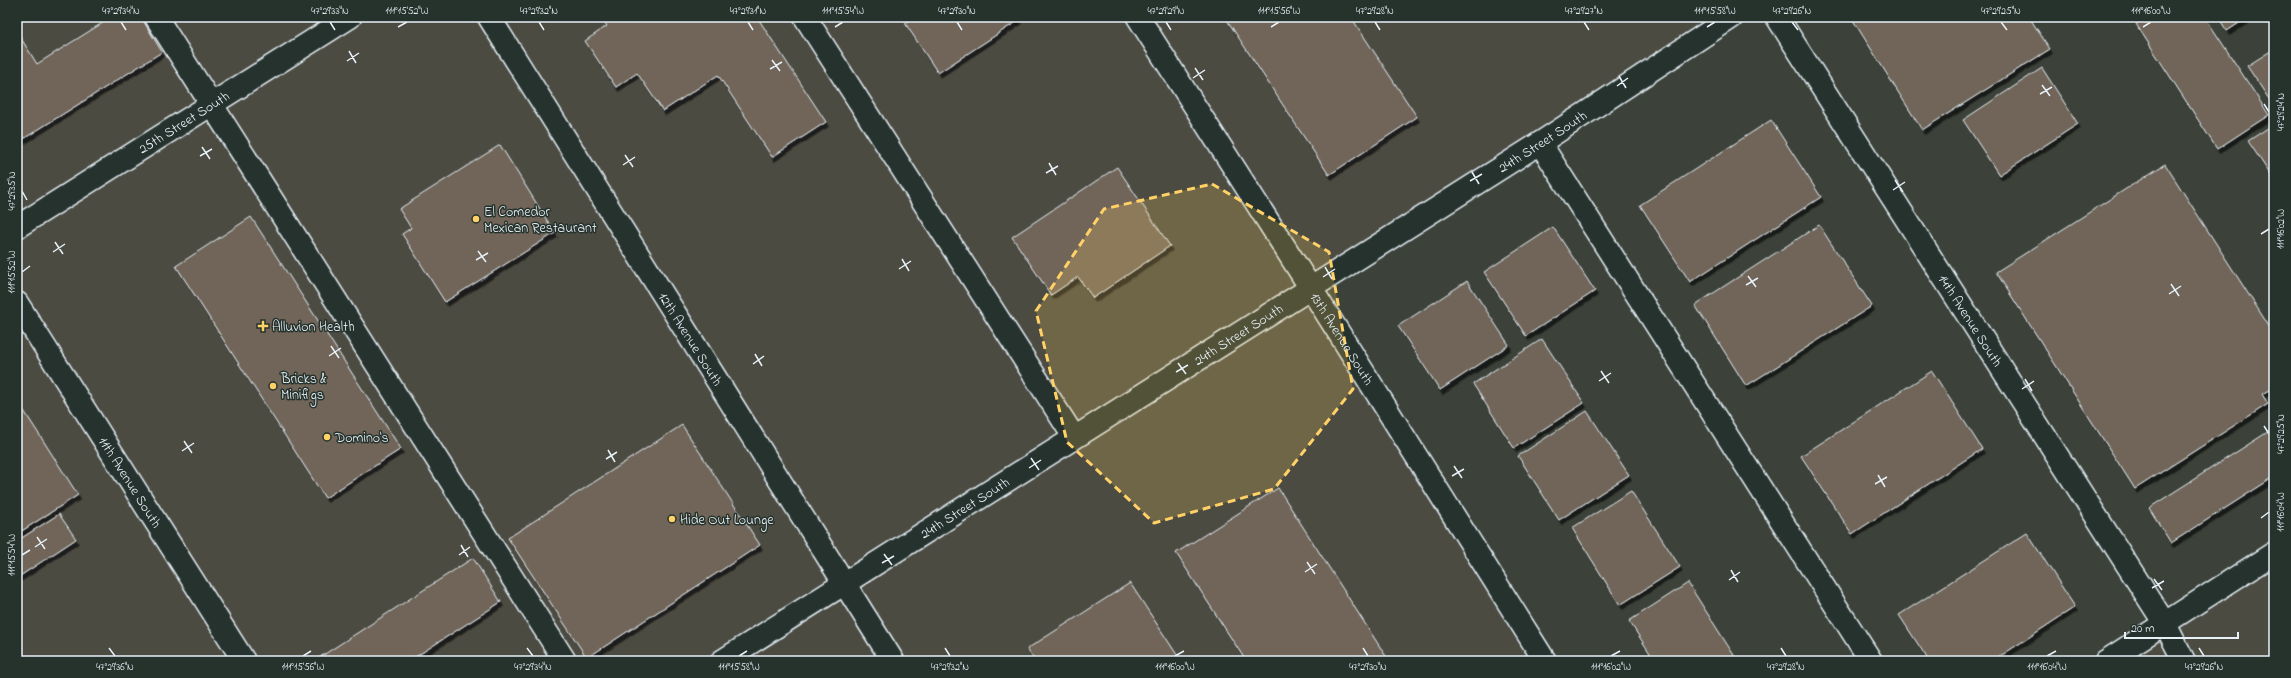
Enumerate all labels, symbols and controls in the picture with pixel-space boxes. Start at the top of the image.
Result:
text: 47°29'34"N [102,4,140,19]
text: 47°29'33"N [311,4,349,19]
text: 111°15'52"W [386,4,429,19]
text: 47°29'32"N [520,4,558,19]
text: 47°29'31"N [730,4,766,19]
text: 111°15'54"W [822,4,864,19]
text: 47°29'30"N [938,4,976,19]
text: 47°29'29"N [1147,4,1185,19]
text: 111°15'56"W [1258,4,1300,19]
text: 47°29'28"N [1356,4,1394,19]
text: 47°29'27"N [1565,4,1603,19]
text: 111°15'58"W [1694,4,1736,19]
text: 47°29'26"N [1773,4,1811,19]
text: 47°29'25"N [1981,4,2021,19]
text: 111°16'00"W [2131,4,2171,19]
street label: 25th Street South [135,86,234,160]
text: 47°29'24"N [2274,93,2289,131]
street label: 24th Street South [1494,106,1592,179]
text: 47°29'35"N [5,171,20,210]
place label: El Comedor Mexican Restaurant [484,202,597,239]
text: 111°16'02"W [2274,209,2289,249]
marker: El Comedor Mexican Restaurant [471,214,481,224]
text: 111°15'52"W [5,250,20,293]
street label: 14th Avenue South [1932,271,2007,371]
street label: 12th Avenue South [652,289,727,391]
street label: 13th Avenue South [1304,289,1378,390]
street label: 24th Street South [1190,299,1288,372]
place label: Alluvion Health [272,317,355,338]
marker: Alluvion Health [257,320,269,332]
place label: Bricks & Minifigs [280,369,327,407]
marker: Bricks & Minifigs [268,381,278,391]
text: 47°29'25"N [2274,414,2289,454]
place label: Domino's [334,428,389,449]
marker: Domino's [322,432,332,442]
street label: 11th Avenue South [92,433,166,533]
street label: 24th Street South [917,473,1014,545]
text: 111°16'04"W [2274,492,2289,532]
place label: Hide Out Lounge [680,510,774,532]
marker: Hide Out Lounge [667,514,677,524]
text: 111°15'54"W [5,534,20,576]
scale bar [2125,614,2238,640]
text: 20 m [2131,620,2154,638]
text: 47°29'36"N [96,660,134,675]
text: 111°15'56"W [282,660,324,675]
text: 47°29'34"N [514,660,552,675]
text: 111°15'58"W [718,660,760,675]
text: 47°29'32"N [931,660,969,675]
text: 111°16'00"W [1155,660,1195,675]
text: 47°29'30"N [1349,660,1387,675]
text: 111°16'02"W [1591,660,1631,675]
text: 47°29'28"N [1767,660,1805,675]
text: 111°16'04"W [2027,660,2067,675]
text: 47°29'26"N [2185,660,2223,675]

